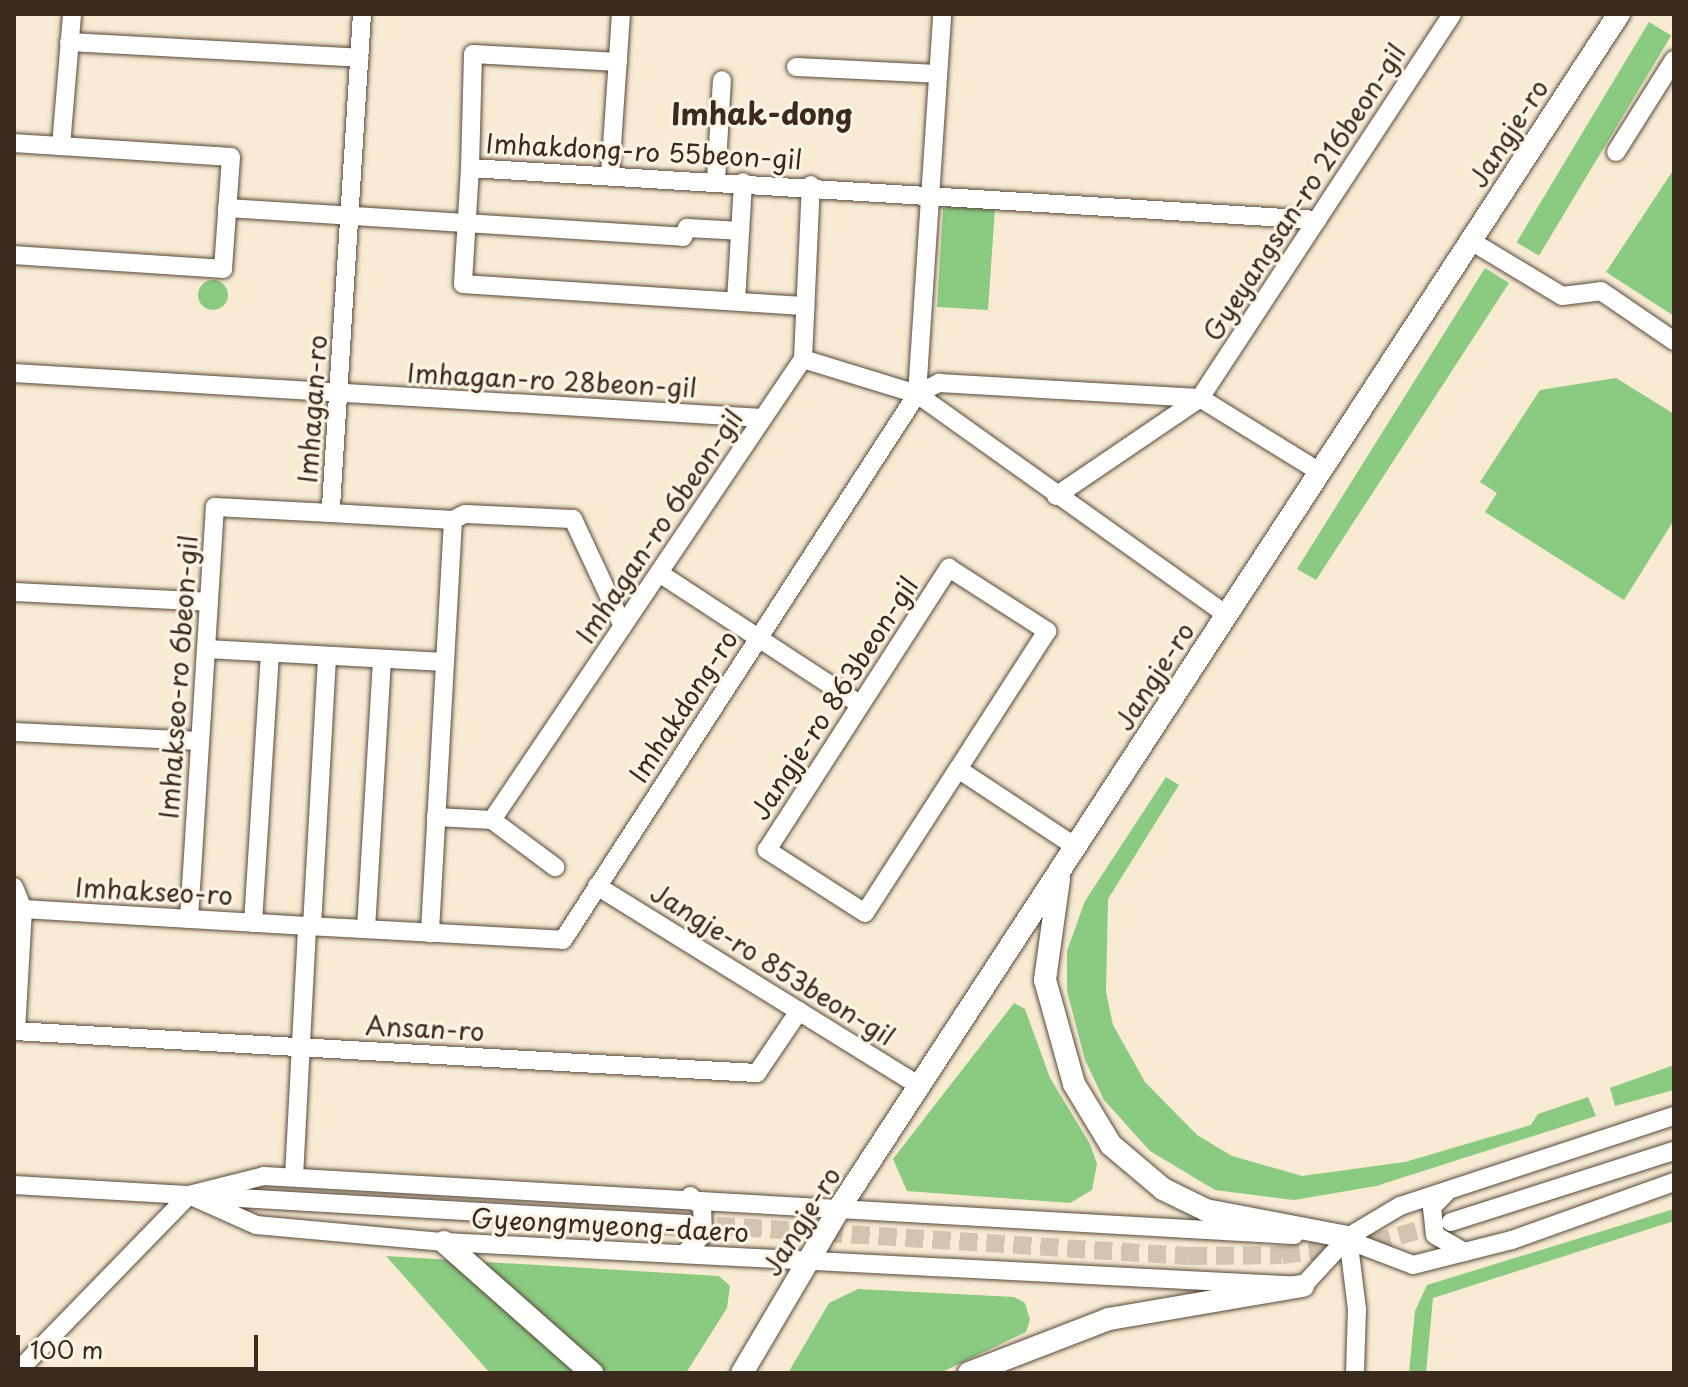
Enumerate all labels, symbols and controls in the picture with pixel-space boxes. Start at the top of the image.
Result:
street label: Gyeyangsan-ro 216beon-gil [1196,37,1412,347]
street label: Jangje-ro [1462,73,1554,193]
district label: Imhak-dong [671,95,853,131]
street label: Imhakdong-ro 55beon-gil [484,127,804,175]
street label: Imhagan-ro [291,334,333,484]
street label: Imhagan-ro 28beon-gil [406,357,698,403]
street label: Imhagan-ro 6beon-gil [569,403,749,649]
street label: Imhakseo-ro 6beon-gil [152,534,204,820]
street label: Jangje-ro 863beon-gil [744,571,924,825]
street label: Jangje-ro [1108,616,1200,736]
street label: Imhakdong-ro [622,624,744,788]
street label: Imhakseo-ro [74,871,234,911]
street label: Jangje-ro 853beon-gil [645,876,901,1052]
street label: Ansan-ro [365,1009,485,1047]
street label: Jangje-ro [755,1161,847,1281]
street label: Gyeongmyeong-daero [470,1202,750,1248]
scale bar [20,1319,262,1369]
text: 100 m [30,1331,103,1367]

